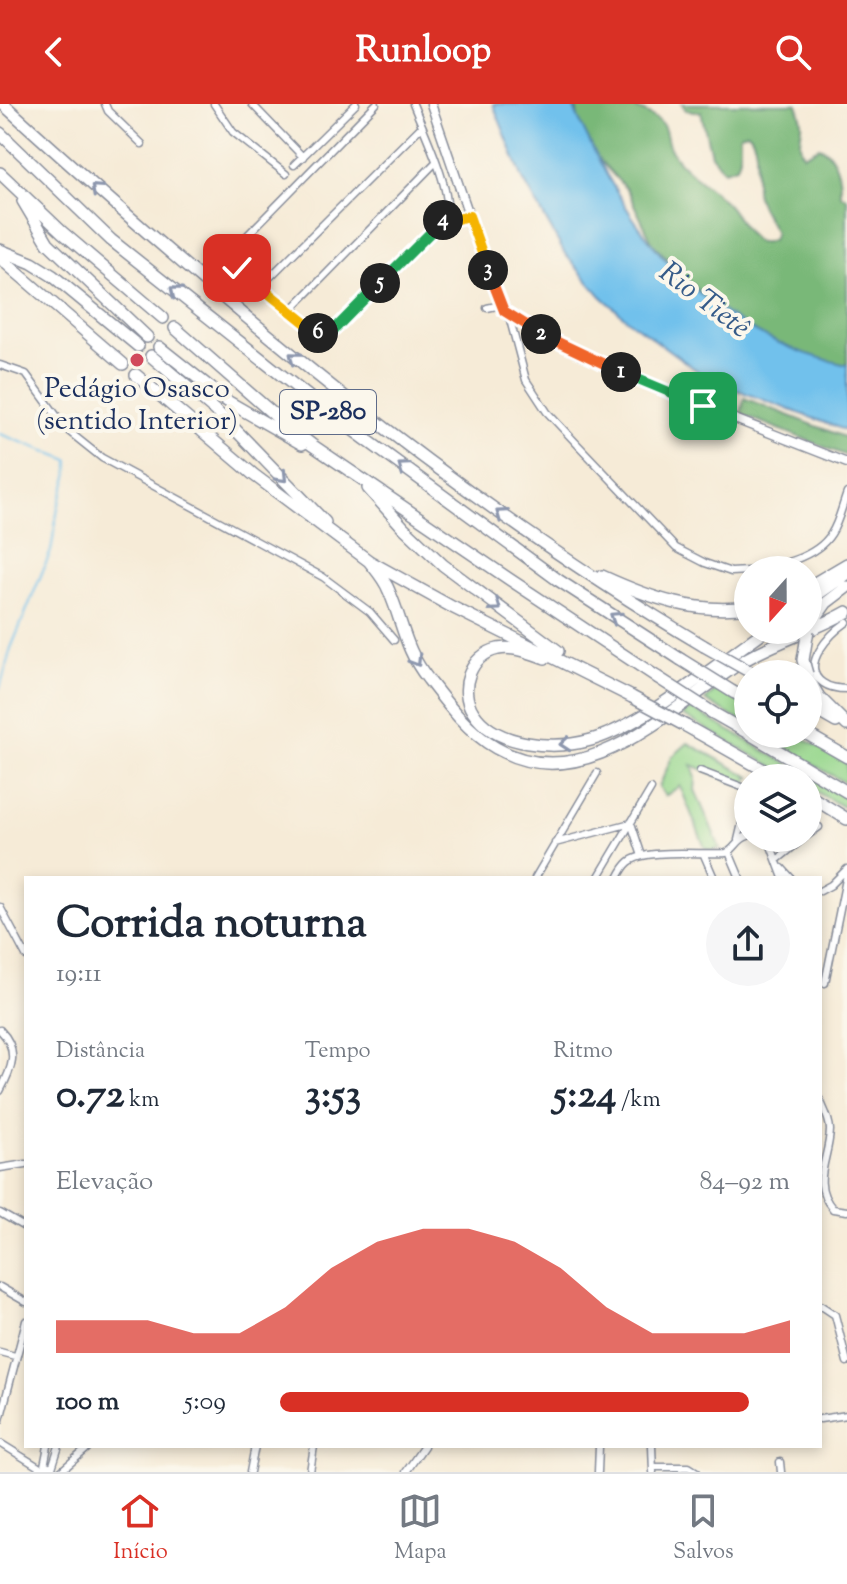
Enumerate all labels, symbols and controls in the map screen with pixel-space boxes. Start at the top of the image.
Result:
text: Runloop [356,26,491,78]
icon: back [32,30,76,74]
icon: search [771,30,815,74]
one-way arrow [91,184,106,198]
pin: 4 [423,200,463,240]
text: 4 [437,204,449,236]
pin [203,234,271,302]
icon: check [215,246,259,290]
pin: 3 [468,250,508,290]
water label: Rio Tietê [649,252,759,350]
text: 3 [484,254,492,286]
pin: 5 [360,263,400,303]
text: 5 [376,267,384,299]
one-way arrow [169,286,184,300]
pin: 6 [298,313,338,353]
pin: 2 [521,314,561,354]
text: 6 [313,317,323,349]
text: 2 [536,318,546,350]
marker: Pedágio Osasco (sentido Interior) [128,351,146,369]
one-way arrow [289,352,303,367]
pin: 1 [601,352,641,392]
text: 1 [617,356,625,388]
place label: Pedágio Osasco (sentido Interior) [36,370,238,442]
pin [669,372,737,440]
icon: arrive [681,384,725,428]
road number: SP-280 [280,390,376,434]
one-way arrow [397,462,411,476]
one-way arrow [273,468,287,482]
one-way arrow [496,509,510,524]
north arrow [734,556,822,644]
map controls [734,556,822,852]
one-way arrow [487,597,502,611]
one-way arrow [609,611,624,626]
one-way arrow [406,652,421,667]
button: locate [734,660,822,748]
one-way arrow [558,735,571,752]
button: layers [734,764,822,852]
text: Corrida noturna [56,894,367,957]
button: share [706,902,790,986]
text: 19:11 [56,956,102,993]
text: Distância [56,1036,145,1068]
text: Tempo [305,1036,371,1068]
text: Ritmo [553,1036,613,1068]
text: 0.72 [56,1068,125,1125]
text: 3:53 [305,1068,361,1125]
text: 5:24 [553,1068,616,1125]
text: km [125,1085,159,1117]
text: /km [616,1085,661,1117]
text: Elevação [56,1164,153,1201]
text: 84–92 m [700,1164,790,1201]
text: 100 m [56,1384,119,1421]
text: 5:09 [184,1384,226,1421]
tab: Início [113,1489,168,1569]
tab: Mapa [394,1489,447,1569]
tab: Salvos [673,1489,734,1569]

